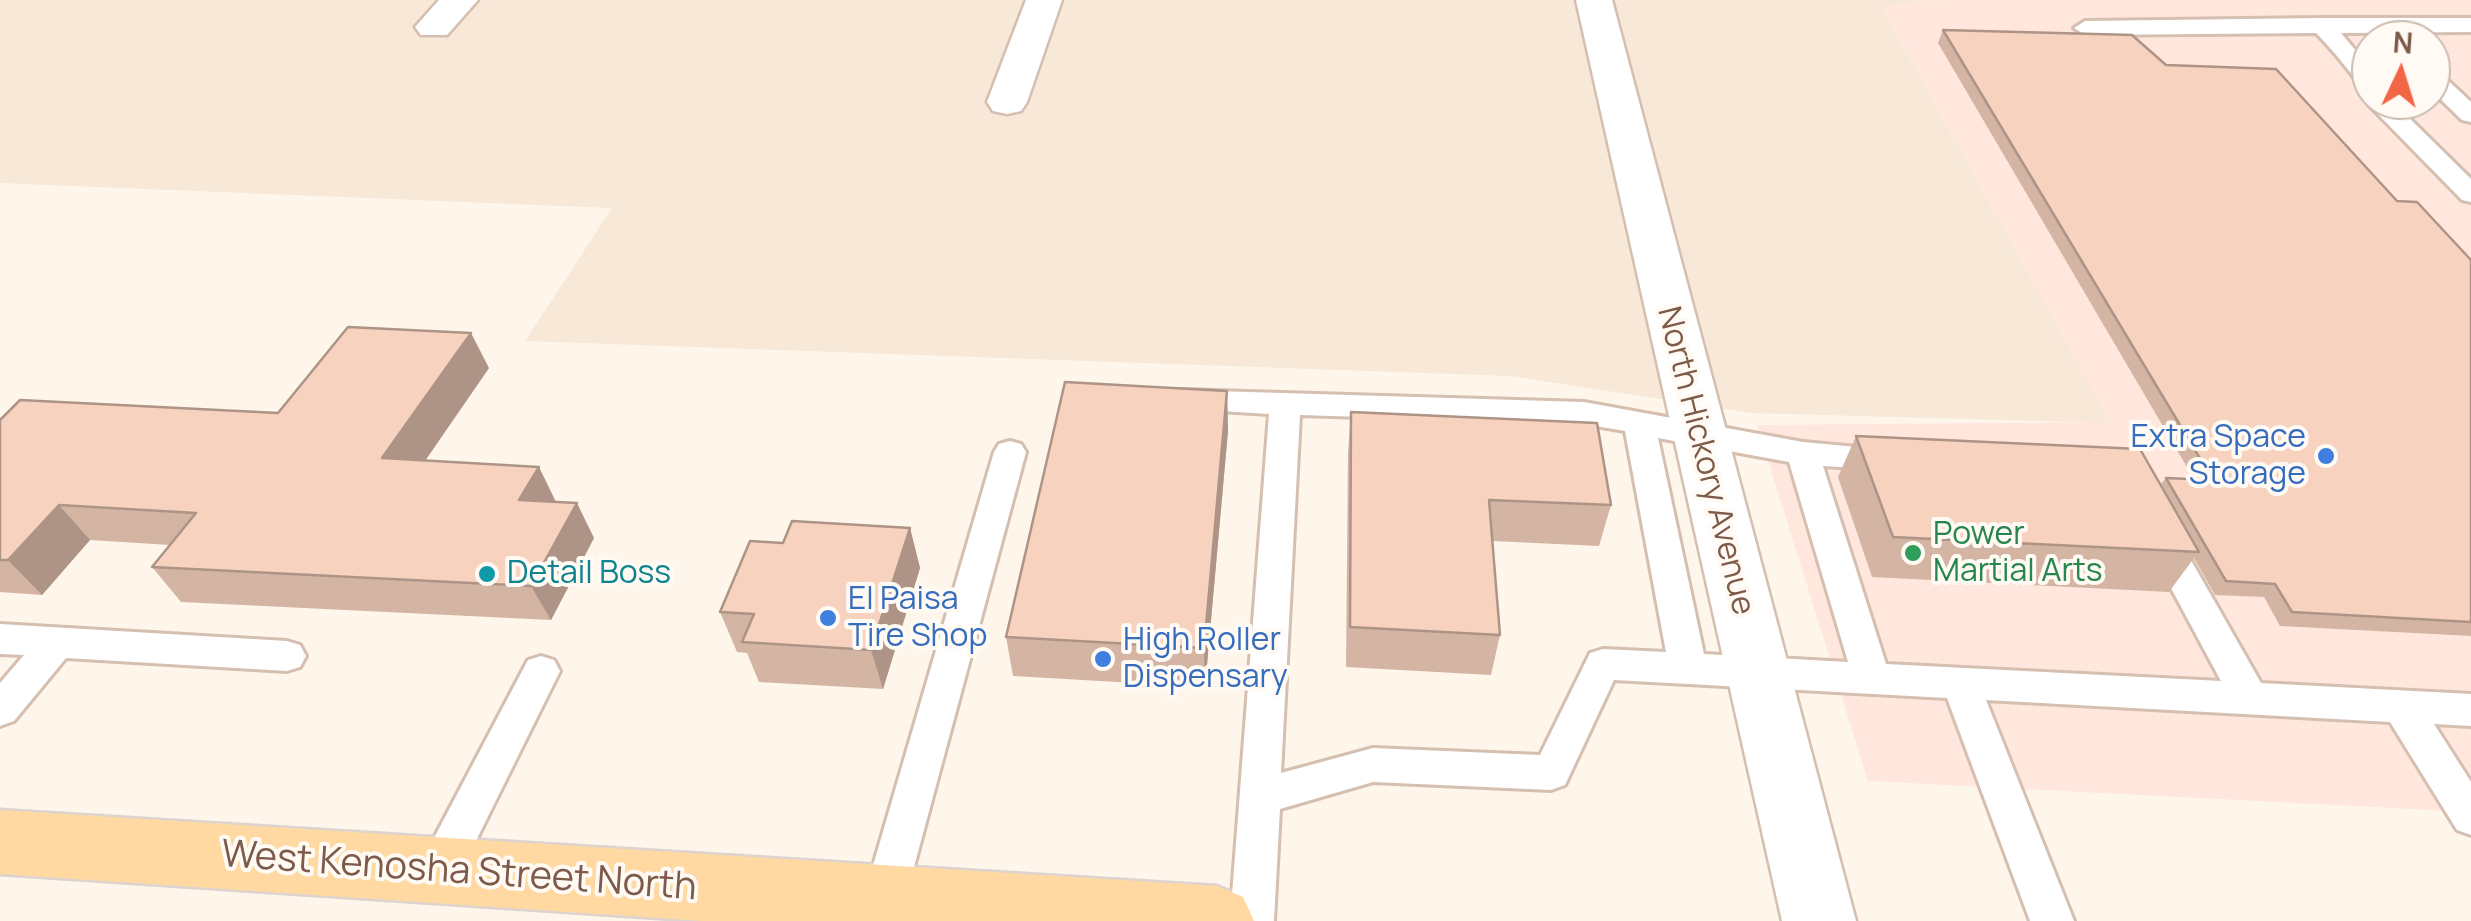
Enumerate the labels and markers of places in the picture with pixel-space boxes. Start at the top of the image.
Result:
place label: Extra Space Storage [2131,419,2306,494]
marker: Extra Space Storage [2315,445,2337,467]
place label: Power Martial Arts [1933,516,2103,591]
marker: Power Martial Arts [1902,542,1924,564]
place label: Detail Boss [507,555,671,593]
marker: Detail Boss [476,563,498,585]
place label: El Paisa Tire Shop [848,581,987,656]
marker: El Paisa Tire Shop [817,607,839,629]
place label: High Roller Dispensary [1123,622,1288,697]
marker: High Roller Dispensary [1092,648,1114,670]

